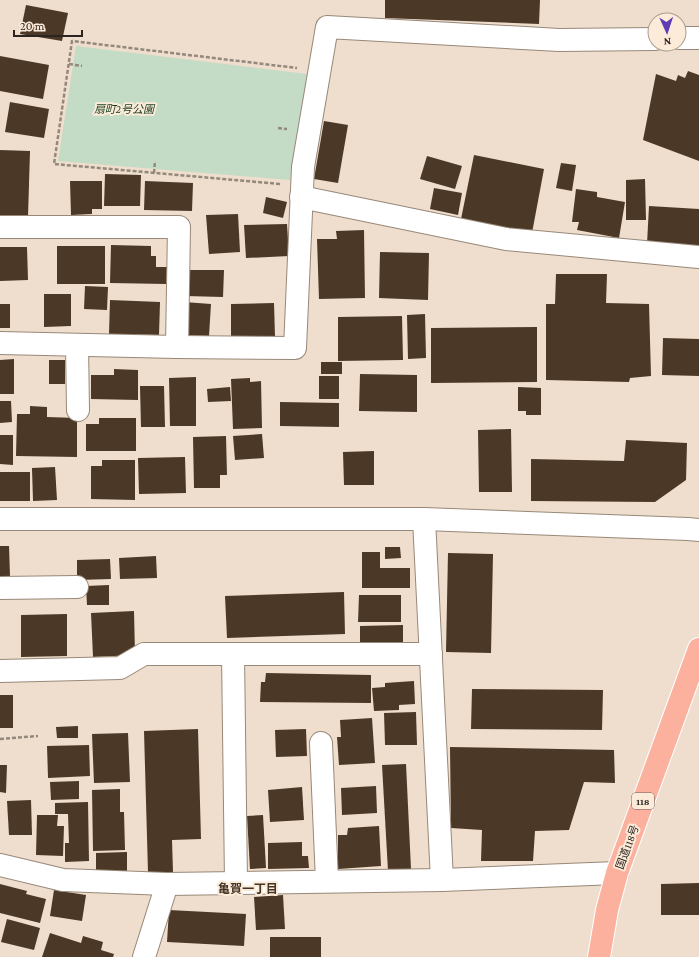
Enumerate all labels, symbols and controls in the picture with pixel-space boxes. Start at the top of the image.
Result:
scale bar [14,12,82,38]
north arrow [647,12,687,52]
text: 20 m [20,19,45,33]
text: N [663,36,672,48]
park label: 扇町2号公園 [94,103,156,115]
road number: 118 [632,793,654,809]
street label: 国道118号 [613,823,641,871]
district label: 亀賀一丁目 [218,882,278,896]

